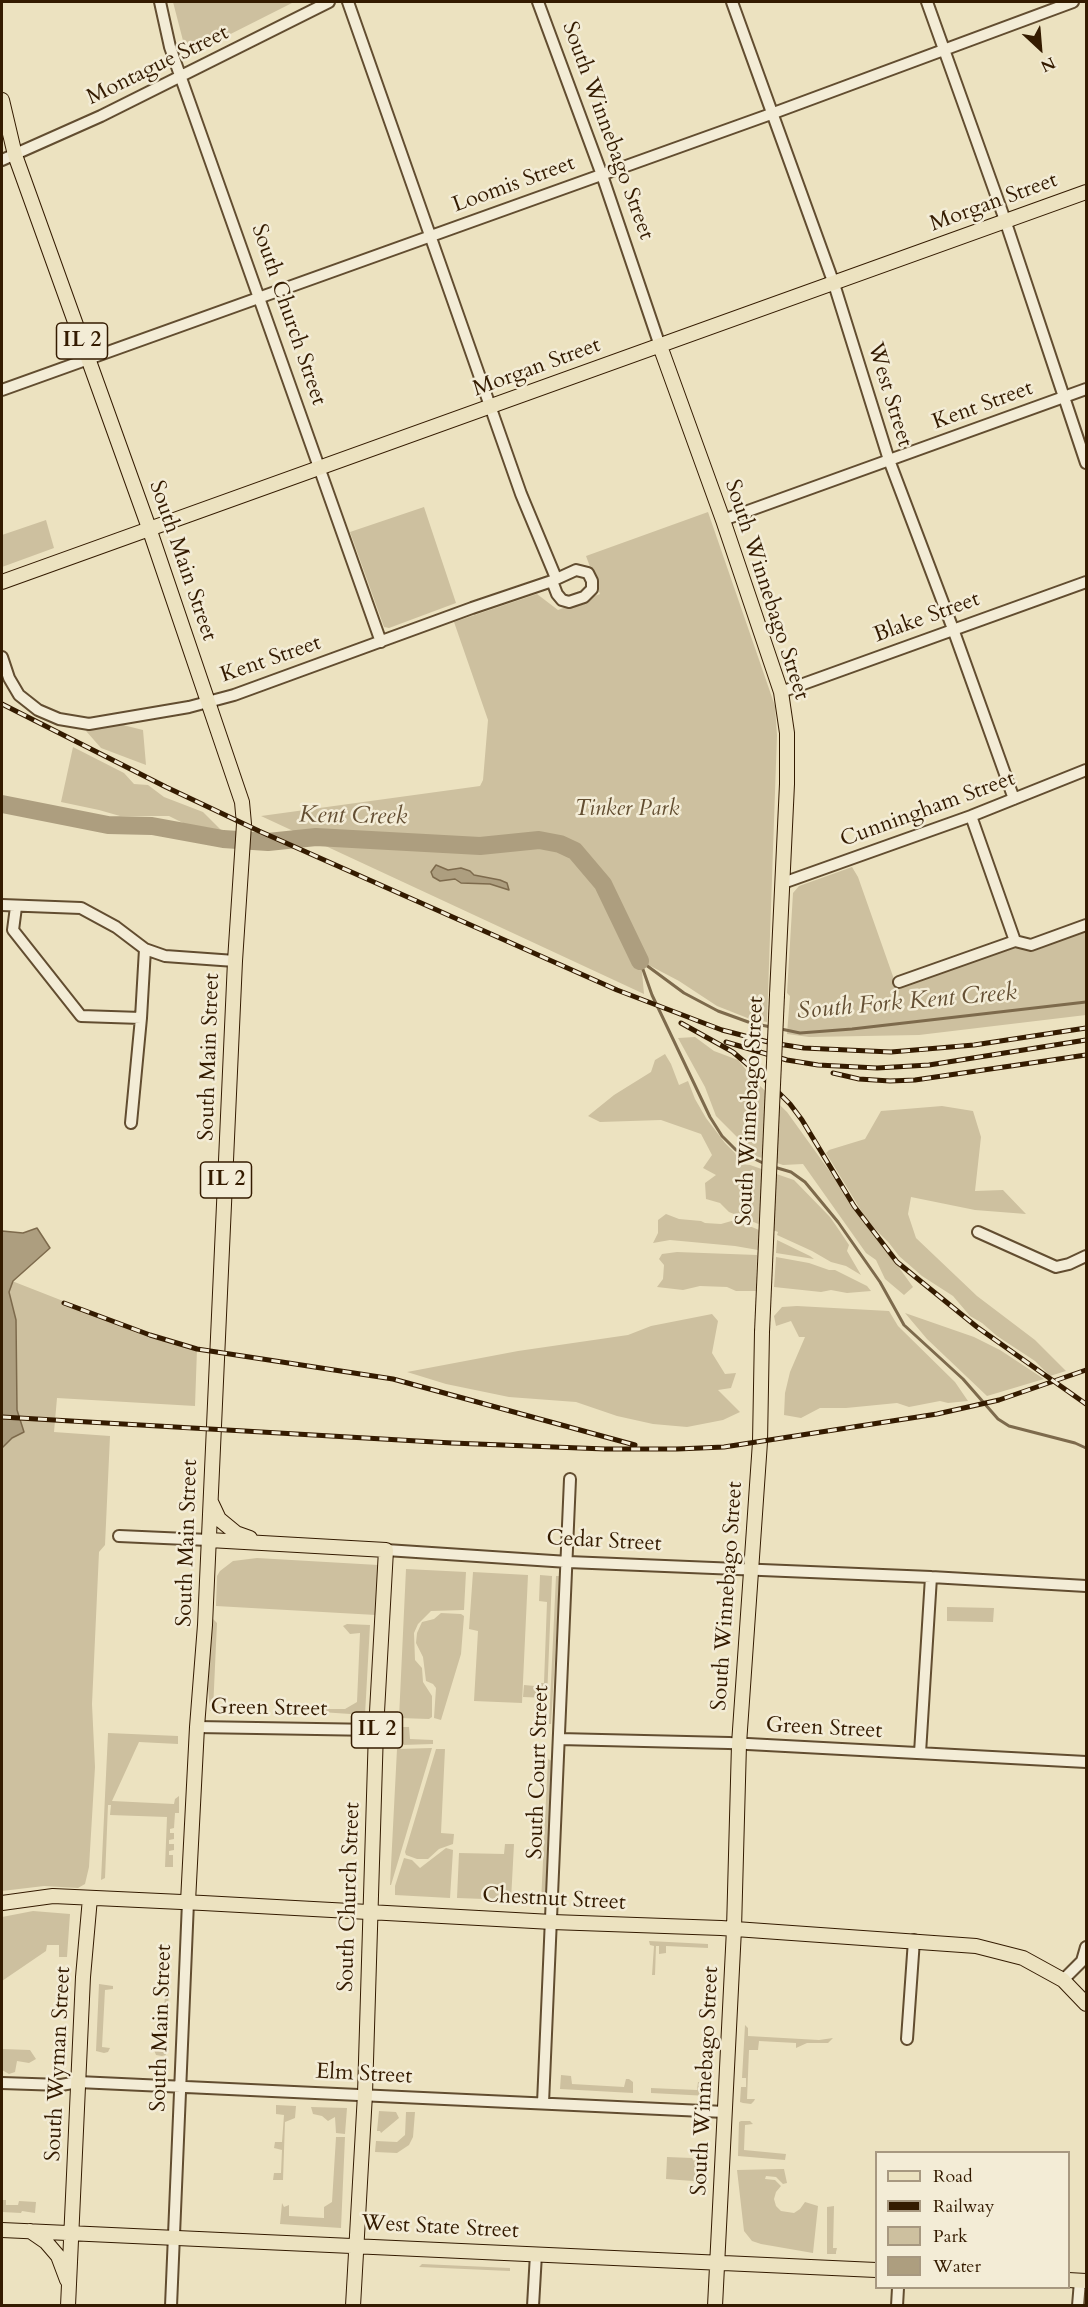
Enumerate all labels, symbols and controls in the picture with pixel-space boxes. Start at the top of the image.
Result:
north arrow [1010,18,1070,78]
street label: South Winnebago Street [555,19,659,243]
street label: Montague Street [83,20,233,112]
text: N [1037,51,1059,77]
street label: Loomis Street [449,151,579,219]
street label: Morgan Street [927,168,1061,238]
street label: South Church Street [245,221,331,409]
road number: IL 2 [56,323,107,359]
street label: Morgan Street [470,333,604,403]
street label: West Street [861,340,917,450]
street label: Kent Street [929,376,1037,436]
street label: South Main Street [142,477,222,645]
street label: South Winnebago Street [718,477,814,703]
street label: Blake Street [870,587,984,649]
street label: Kent Street [217,630,325,690]
street label: Cunningham Street [837,766,1019,854]
park label: Tinker Park [575,797,679,823]
water label: Kent Creek [299,802,407,832]
street label: South Main Street [194,973,226,1141]
water label: South Fork Kent Creek [796,979,1018,1027]
street label: South Winnebago Street [732,996,770,1226]
road number: IL 2 [200,1162,252,1198]
street label: South Main Street [172,1459,204,1627]
street label: South Winnebago Street [707,1480,749,1712]
street label: Cedar Street [546,1526,662,1558]
street label: South Court Street [523,1684,555,1860]
street label: Green Street [210,1695,328,1723]
road number: IL 2 [352,1712,403,1748]
street label: Green Street [765,1713,883,1745]
street label: South Church Street [333,1802,367,1992]
street label: Chestnut Street [482,1883,626,1917]
street label: South Main Street [146,1944,178,2112]
street label: South Wyman Street [41,1966,77,2162]
street label: South Winnebago Street [687,1966,725,2196]
street label: Elm Street [315,2059,413,2091]
legend [875,2151,1070,2289]
text: Road [933,2164,973,2189]
text: Railway [933,2194,995,2219]
street label: West State Street [361,2211,519,2245]
text: Park [933,2224,968,2249]
text: Water [933,2254,981,2279]

